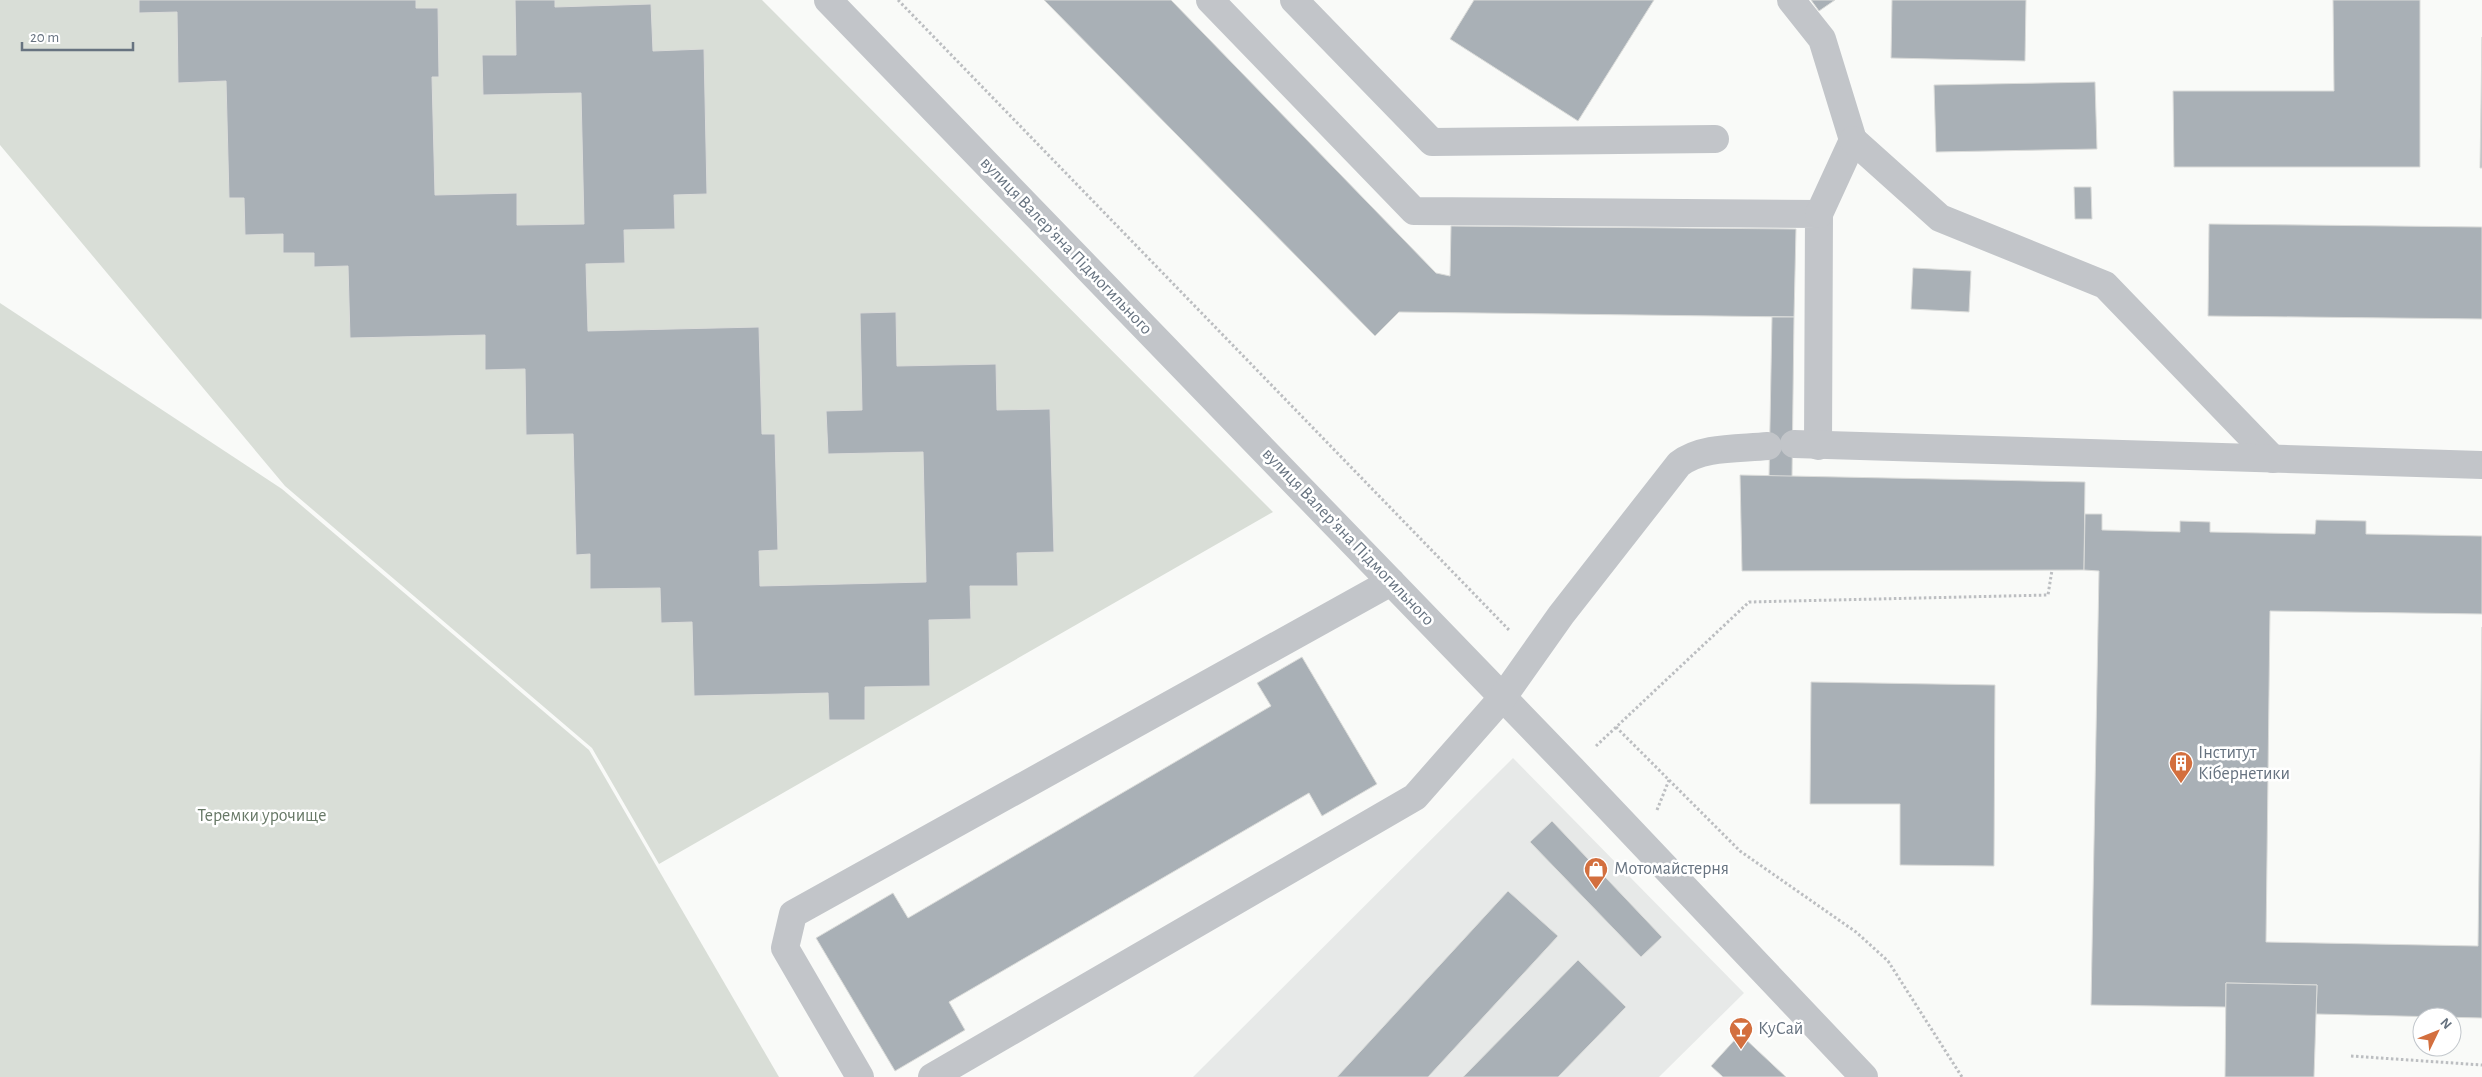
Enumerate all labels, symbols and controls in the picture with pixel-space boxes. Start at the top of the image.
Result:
scale bar [22,20,134,52]
text: 20 m [30,30,59,45]
street label: вулиця Валерʼяна Підмогильного [977,154,1155,338]
street label: вулиця Валерʼяна Підмогильного [1259,445,1437,629]
place label: Інститут Кібернетики [2198,744,2290,783]
building icon: Інститут Кібернетики [2168,750,2194,784]
park label: Теремки урочище [197,807,327,825]
shop icon: Мотомайстерня [1583,856,1609,890]
place label: Мотомайстерня [1614,860,1729,878]
north arrow [2412,1007,2462,1057]
text: N [2437,1015,2454,1032]
bar icon: КуСай [1728,1016,1754,1050]
place label: КуСай [1758,1020,1803,1038]

